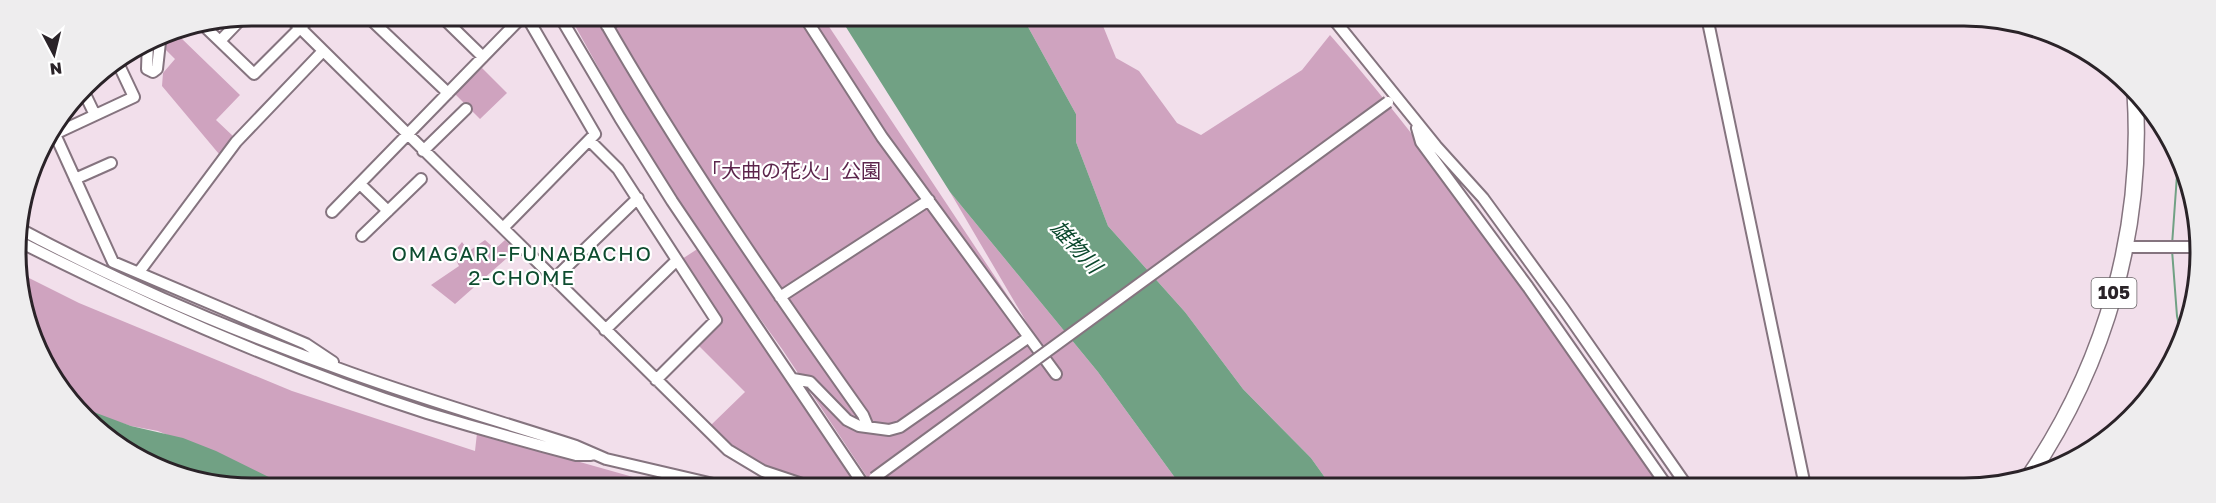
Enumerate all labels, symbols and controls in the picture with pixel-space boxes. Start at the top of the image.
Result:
north arrow [24,24,84,84]
text: N [49,58,63,80]
park label: 「大曲の花火」公園 [701,158,881,182]
water label: 雄物川 [1046,214,1109,280]
district label: OMAGARI-FUNABACHO 2-CHOME [392,240,653,290]
road number: 105 [2092,278,2136,308]

